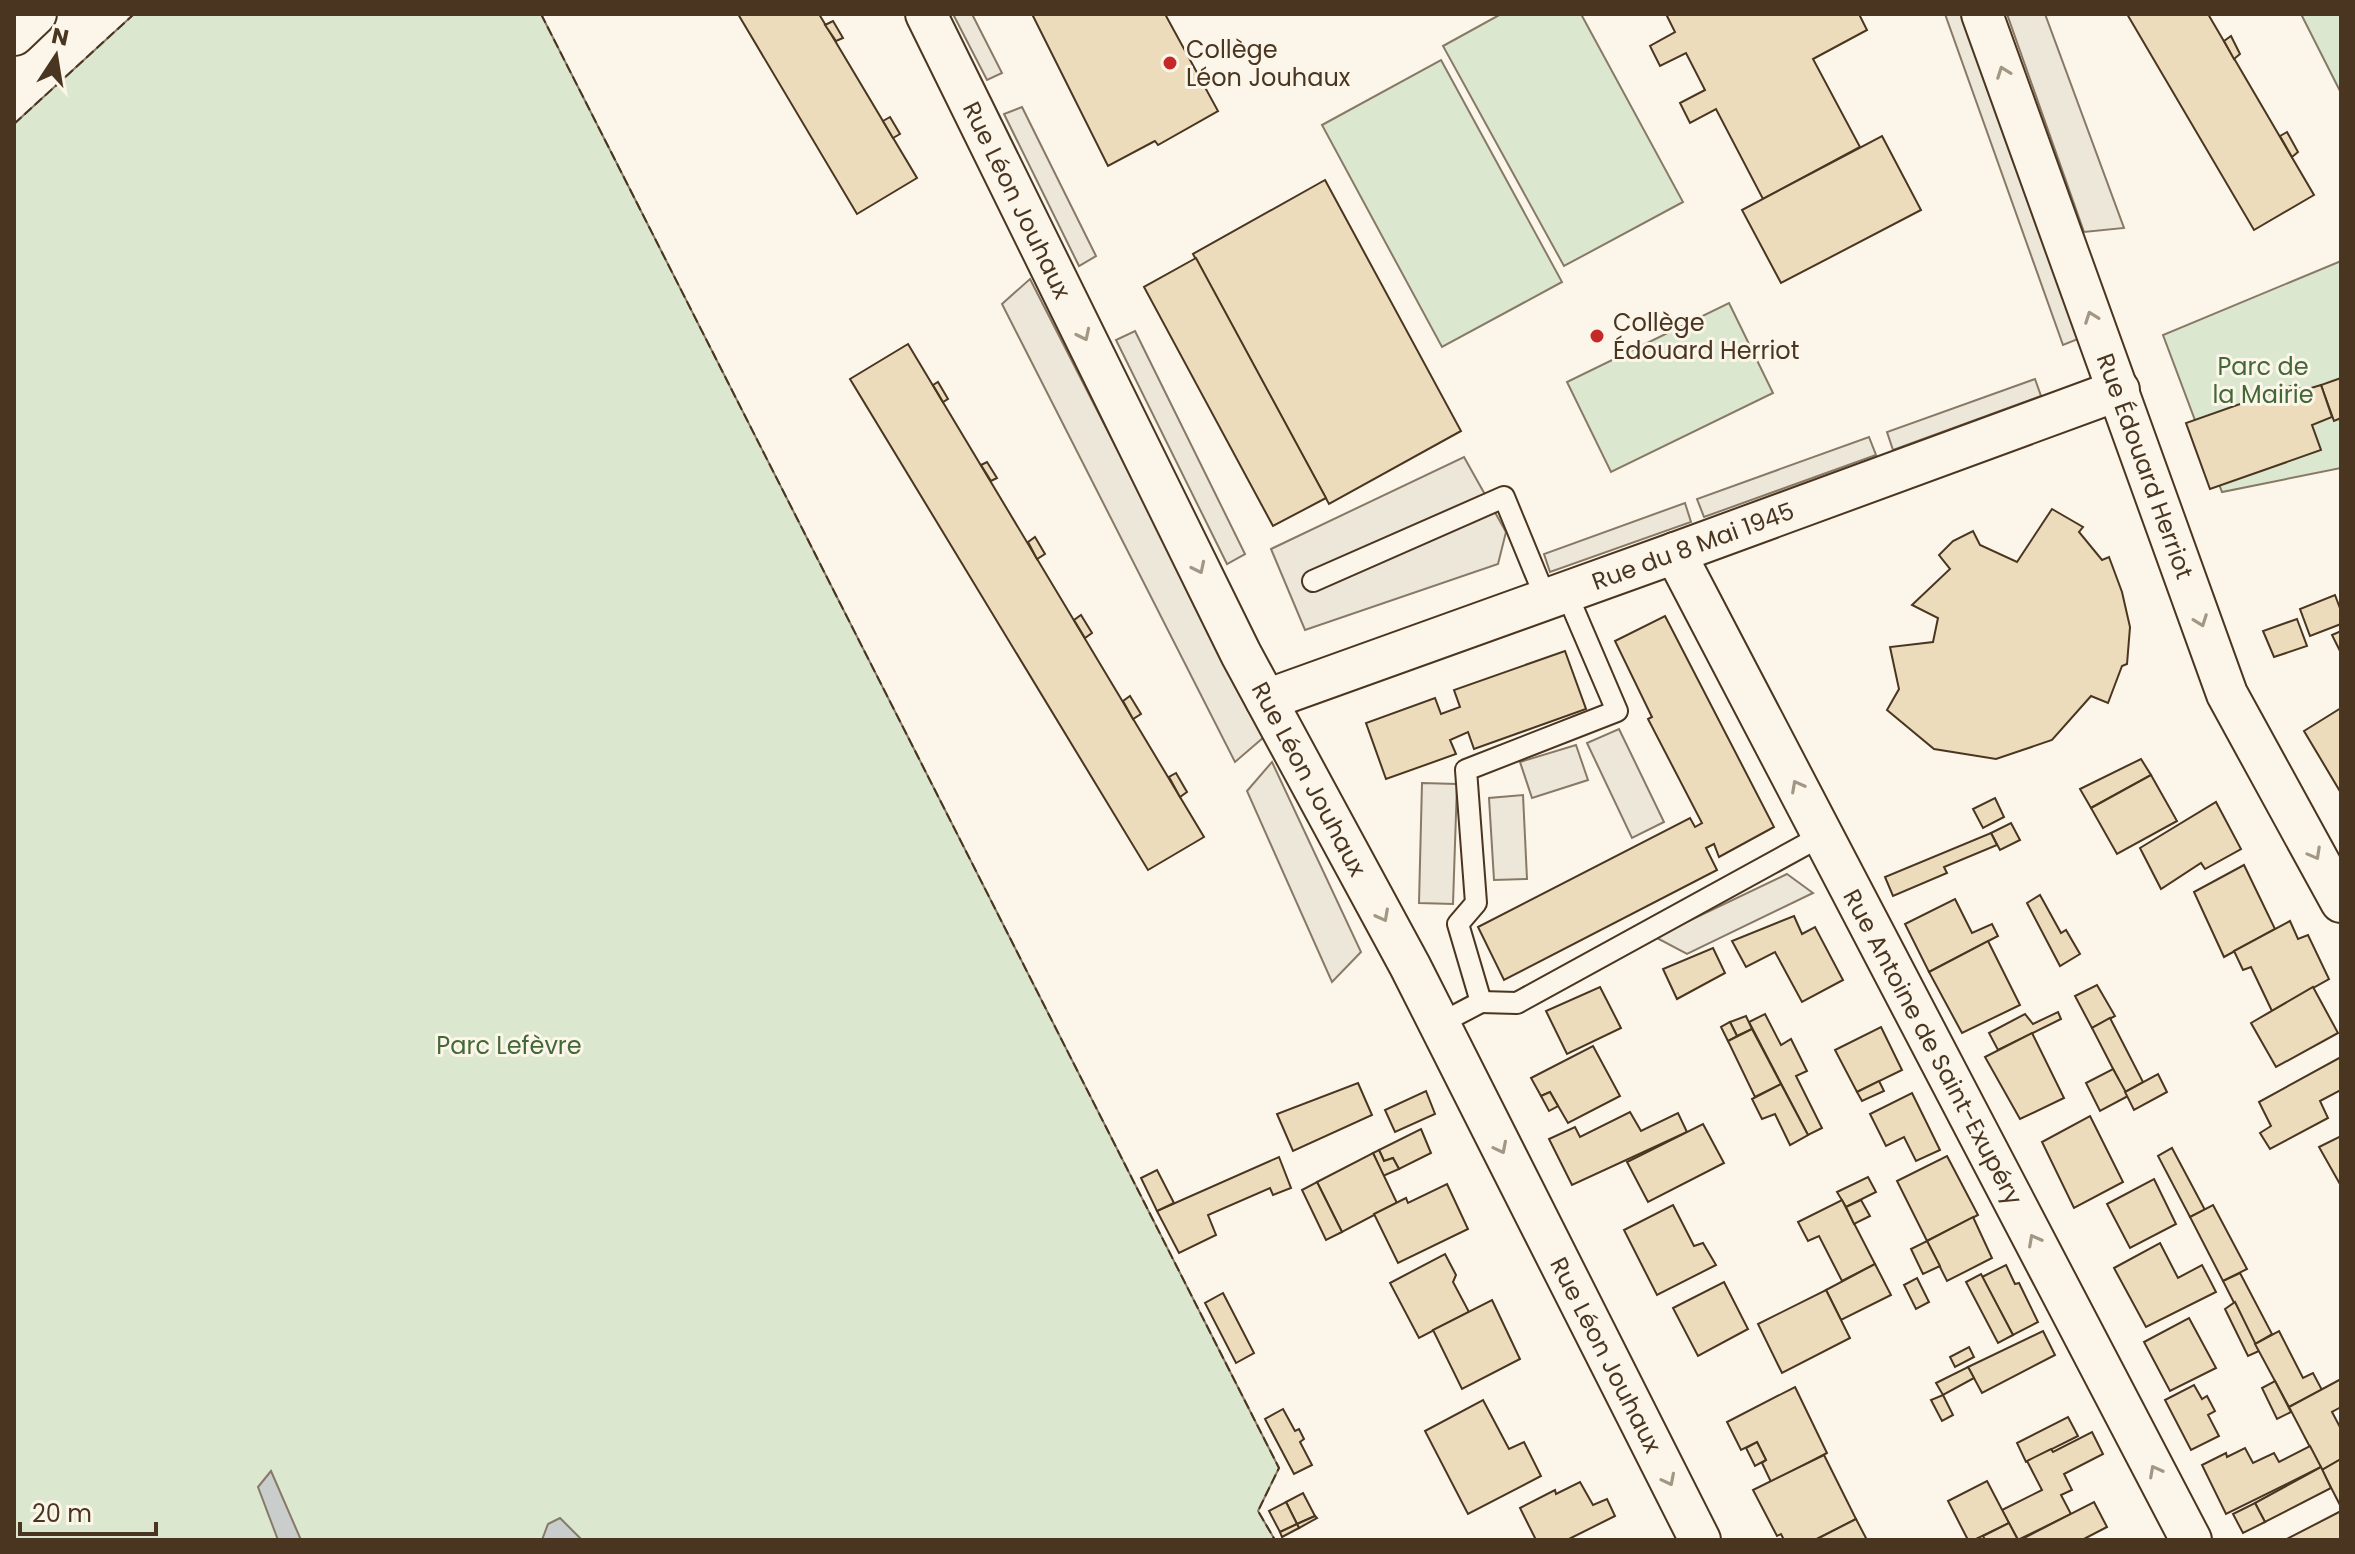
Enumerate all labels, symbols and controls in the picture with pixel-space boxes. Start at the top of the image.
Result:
north arrow [16,16,96,96]
text: N [49,20,71,54]
place label: Collège Léon Jouhaux [1186,33,1351,94]
marker: Collège Léon Jouhaux [1161,54,1179,72]
one-way arrow [1996,66,2013,80]
street label: Rue Léon Jouhaux [955,96,1079,305]
place label: Collège Édouard Herriot [1613,306,1799,367]
one-way arrow [2085,310,2101,324]
one-way arrow [1074,327,1090,342]
marker: Collège Édouard Herriot [1588,327,1606,345]
street label: Rue Édouard Herriot [2089,349,2201,583]
park label: Parc de la Mairie [2212,350,2314,411]
street label: Rue du 8 Mai 1945 [1587,494,1799,598]
one-way arrow [1189,560,1205,575]
one-way arrow [2191,614,2208,628]
street label: Rue Léon Jouhaux [1244,676,1374,882]
one-way arrow [1792,780,1807,795]
one-way arrow [2305,846,2321,860]
street label: Rue Antoine de Saint-Exupéry [1836,883,2031,1211]
one-way arrow [1374,908,1389,923]
park label: Parc Lefèvre [436,1029,582,1062]
one-way arrow [1492,1139,1507,1154]
one-way arrow [2029,1234,2044,1249]
street label: Rue Léon Jouhaux [1542,1252,1670,1459]
one-way arrow [2149,1464,2164,1479]
one-way arrow [1659,1471,1675,1486]
scale bar [20,1486,156,1536]
text: 20 m [32,1497,92,1530]

